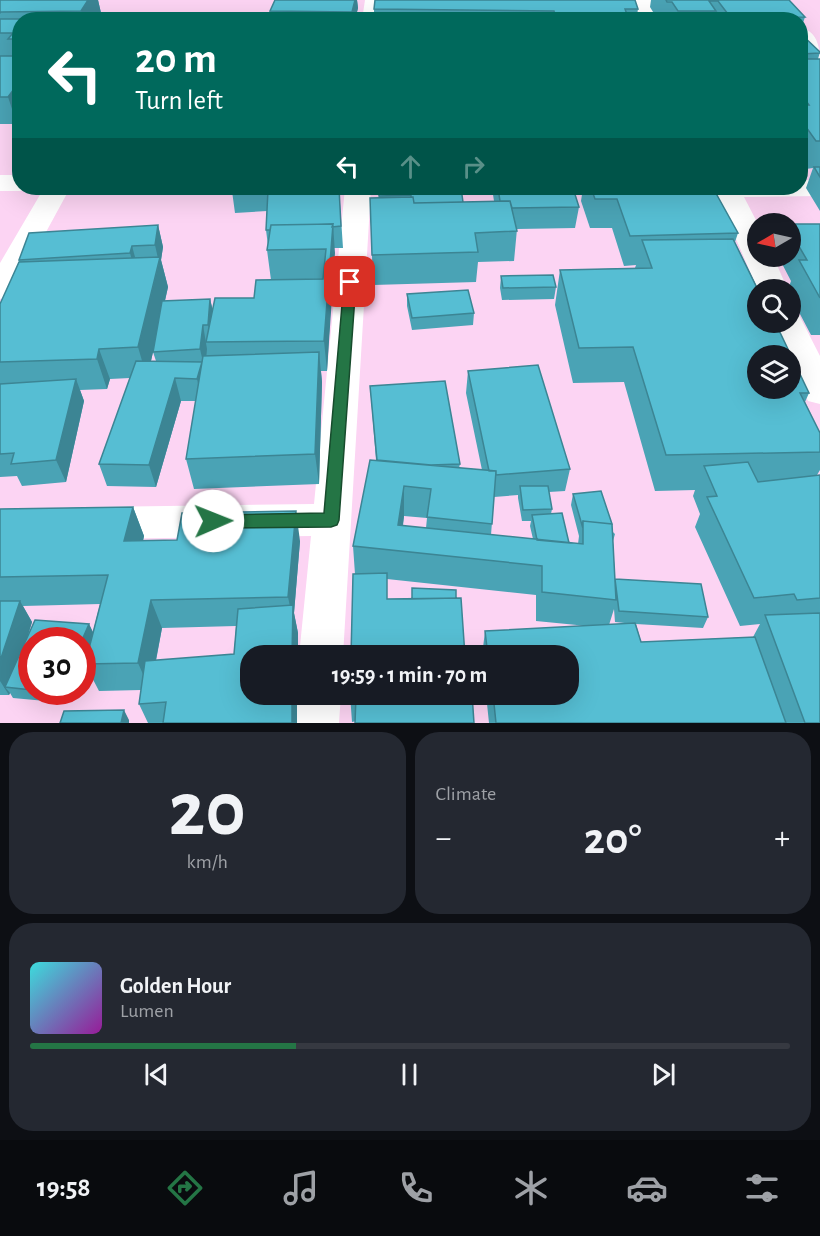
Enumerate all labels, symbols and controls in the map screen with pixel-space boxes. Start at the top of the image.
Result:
icon: left [36,36,114,114]
text: 20 m [135,38,217,80]
text: Turn left [135,87,223,114]
icon: left [331,150,364,183]
icon: ahead [394,150,427,183]
icon: right [457,150,490,183]
north arrow [747,213,801,267]
map controls [747,213,801,399]
pin [324,256,375,307]
icon: arrive [333,265,366,298]
button: search [747,279,801,333]
button: layers [747,345,801,399]
position arrow [181,489,245,553]
speed limit sign: 30 [18,627,96,705]
text: 19:59 · 1 min · 70 m [332,664,487,686]
text: 20 [169,772,246,850]
text: Climate [436,784,496,804]
text: 20° [584,817,642,862]
text: − [436,822,451,855]
text: + [774,822,790,855]
text: km/h [187,852,228,872]
text: Golden Hour [120,975,231,997]
text: Lumen [120,1001,174,1021]
icon: previous [140,1058,173,1091]
icon: pause [393,1058,426,1091]
icon: next [647,1058,680,1091]
icon: directions [164,1167,206,1209]
icon: music [280,1167,322,1209]
icon: phone [395,1167,437,1209]
icon: climate [510,1167,552,1209]
icon: car [626,1167,668,1209]
icon: filters [741,1167,783,1209]
text: 19:58 [37,1174,91,1201]

